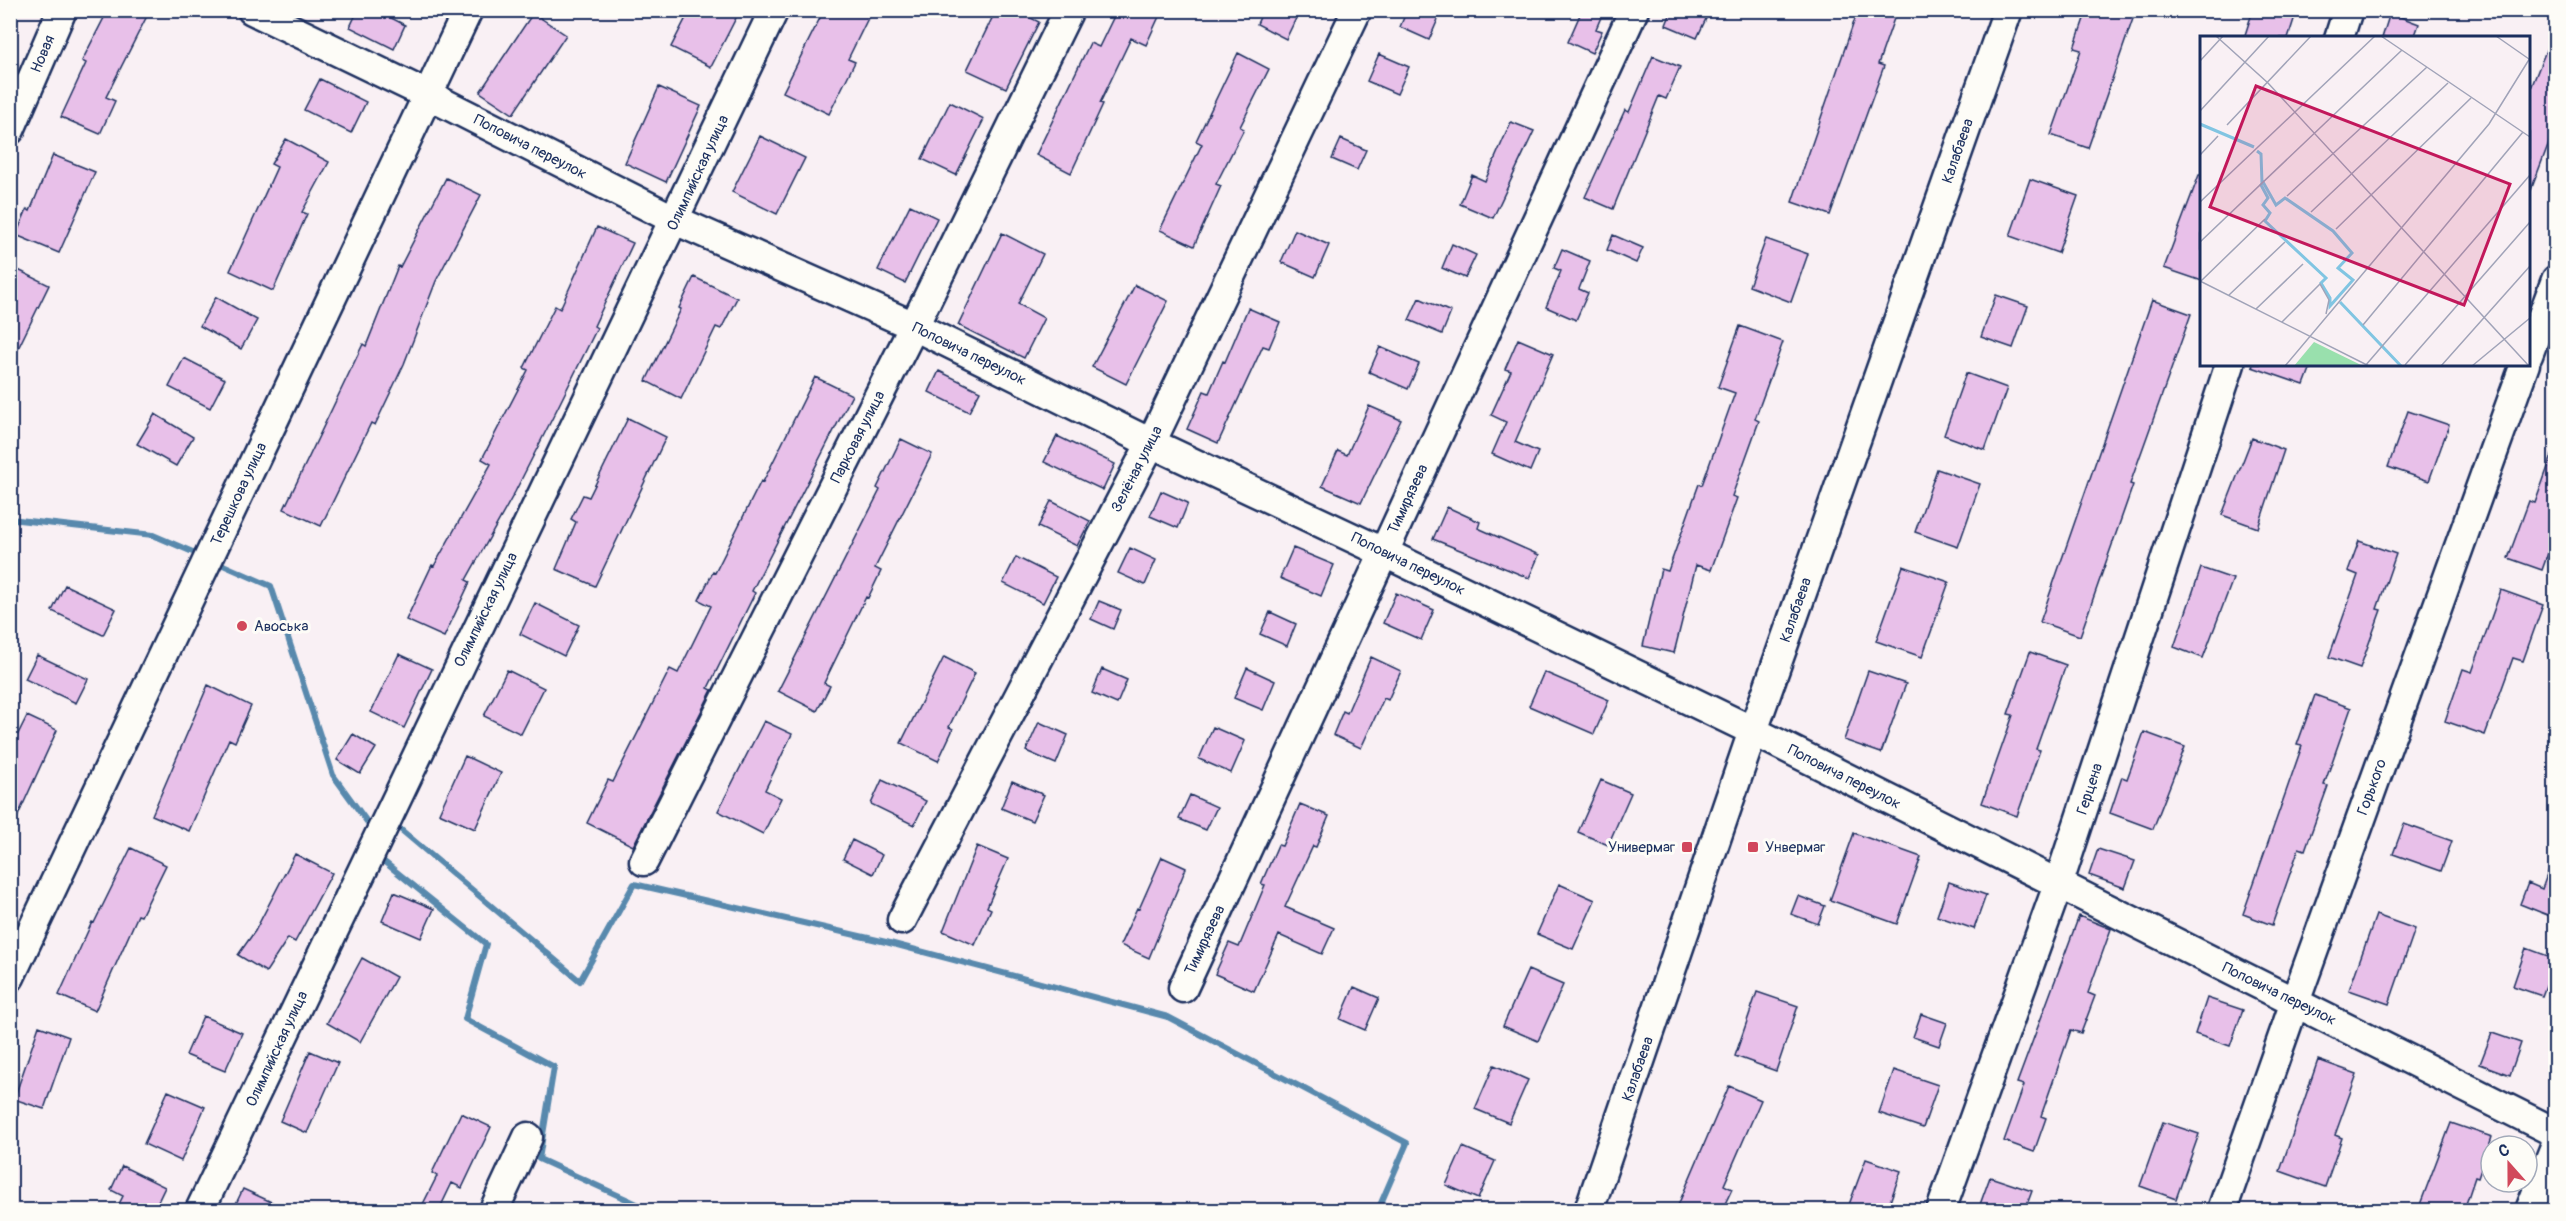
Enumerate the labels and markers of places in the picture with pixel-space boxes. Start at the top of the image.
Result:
place label: Авоська [254,617,308,636]
marker: Авоська [235,619,249,633]
place label: Универмаг [1608,838,1675,857]
place label: Унвермаг [1765,838,1825,857]
marker: Универмаг [1680,840,1694,854]
marker: Унвермаг [1746,840,1760,854]

